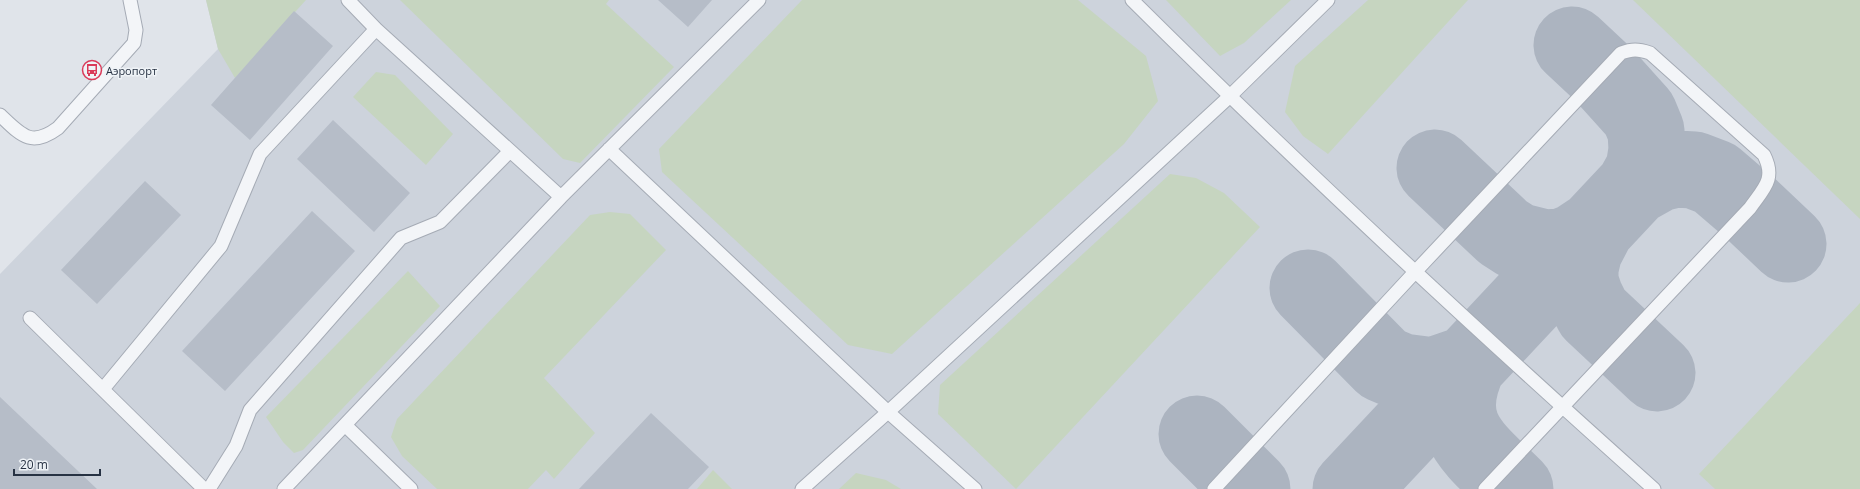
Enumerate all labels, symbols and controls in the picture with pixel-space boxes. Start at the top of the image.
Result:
bus stop icon: Аэропорт [81,59,103,81]
place label: Аэропорт [106,63,157,78]
scale bar [14,451,100,477]
text: 20 m [20,456,48,473]

